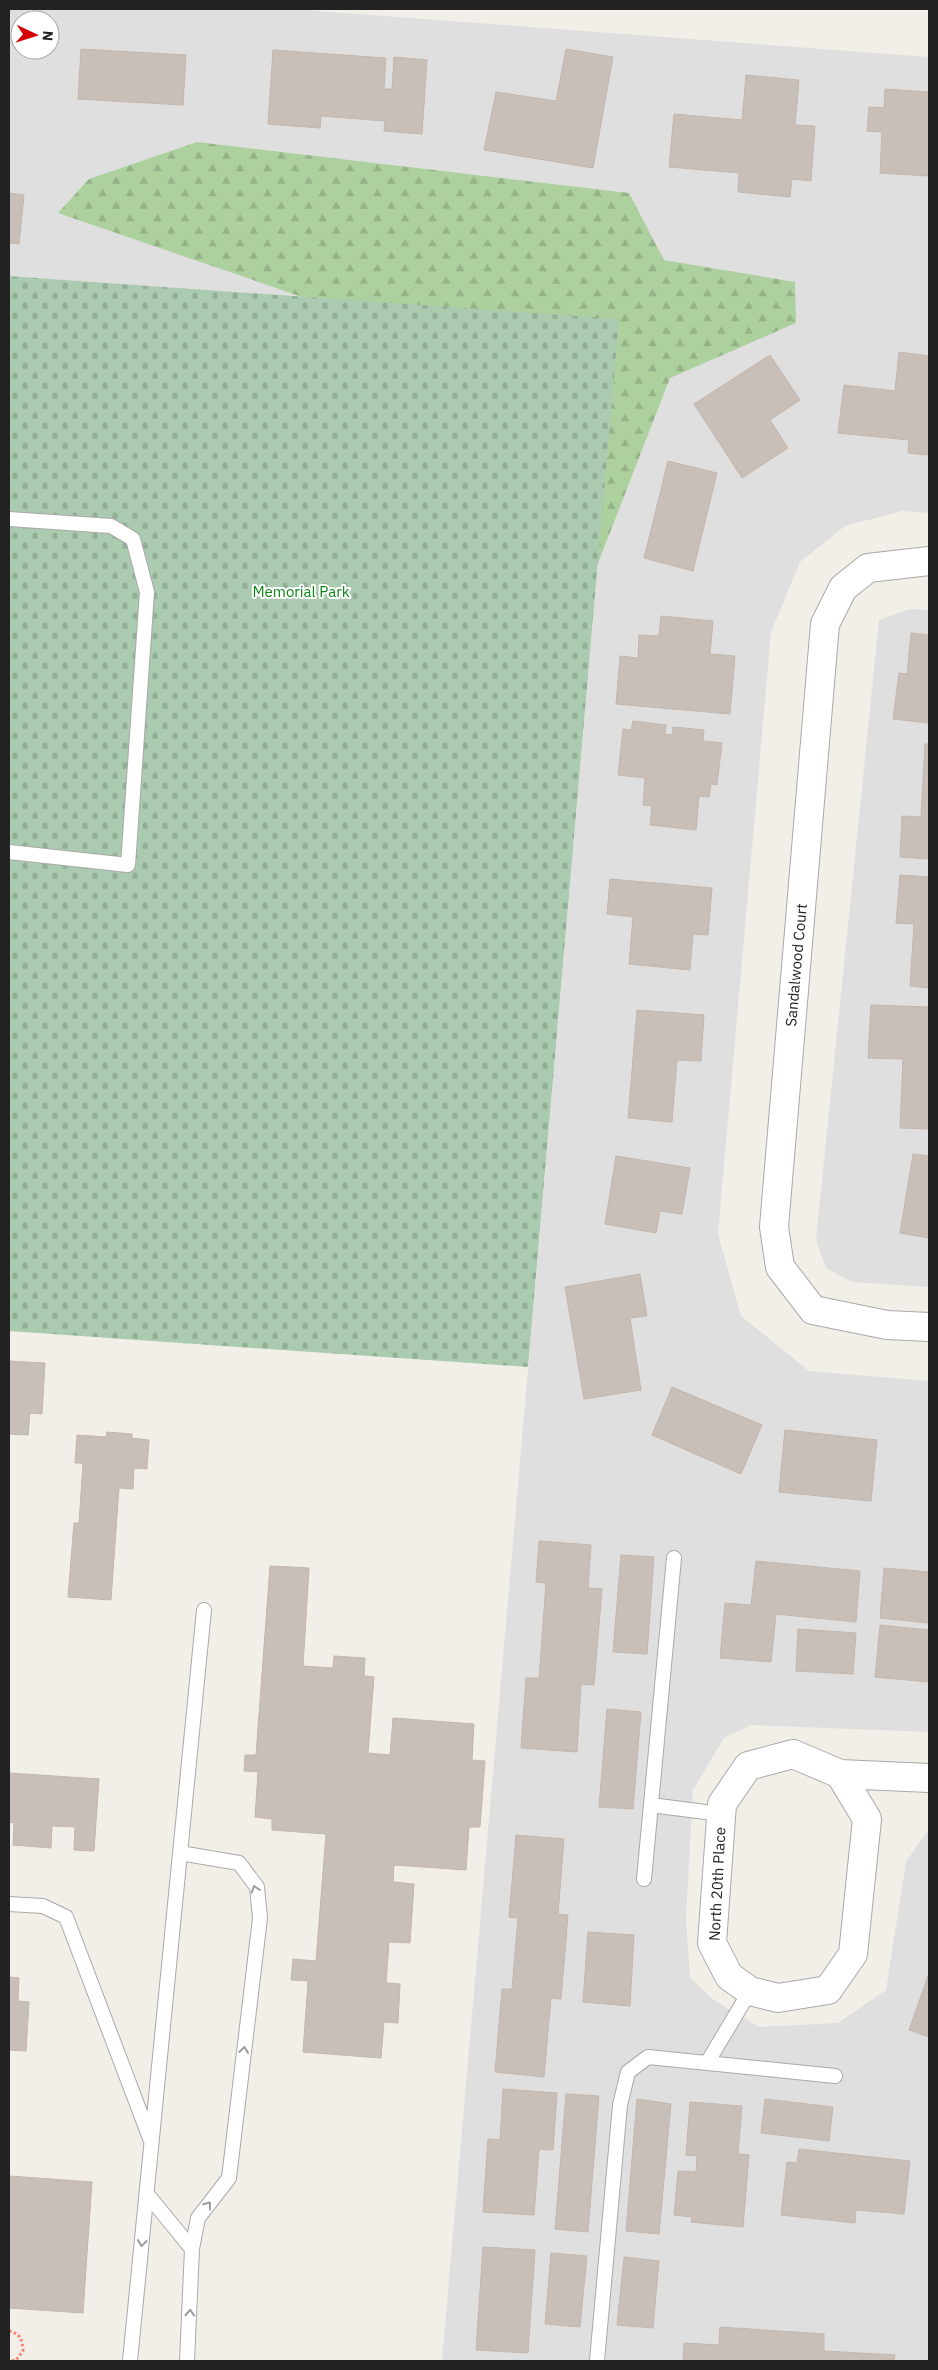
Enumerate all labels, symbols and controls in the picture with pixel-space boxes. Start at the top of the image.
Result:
north arrow [10,10,60,60]
text: N [39,30,57,42]
park label: Memorial Park [252,582,350,601]
street label: Sandalwood Court [781,903,811,1027]
street label: North 20th Place [705,1827,729,1941]
one-way arrow [251,1885,261,1894]
one-way arrow [238,2046,249,2054]
one-way arrow [203,2202,211,2211]
one-way arrow [137,2239,148,2247]
one-way arrow [184,2308,195,2316]

